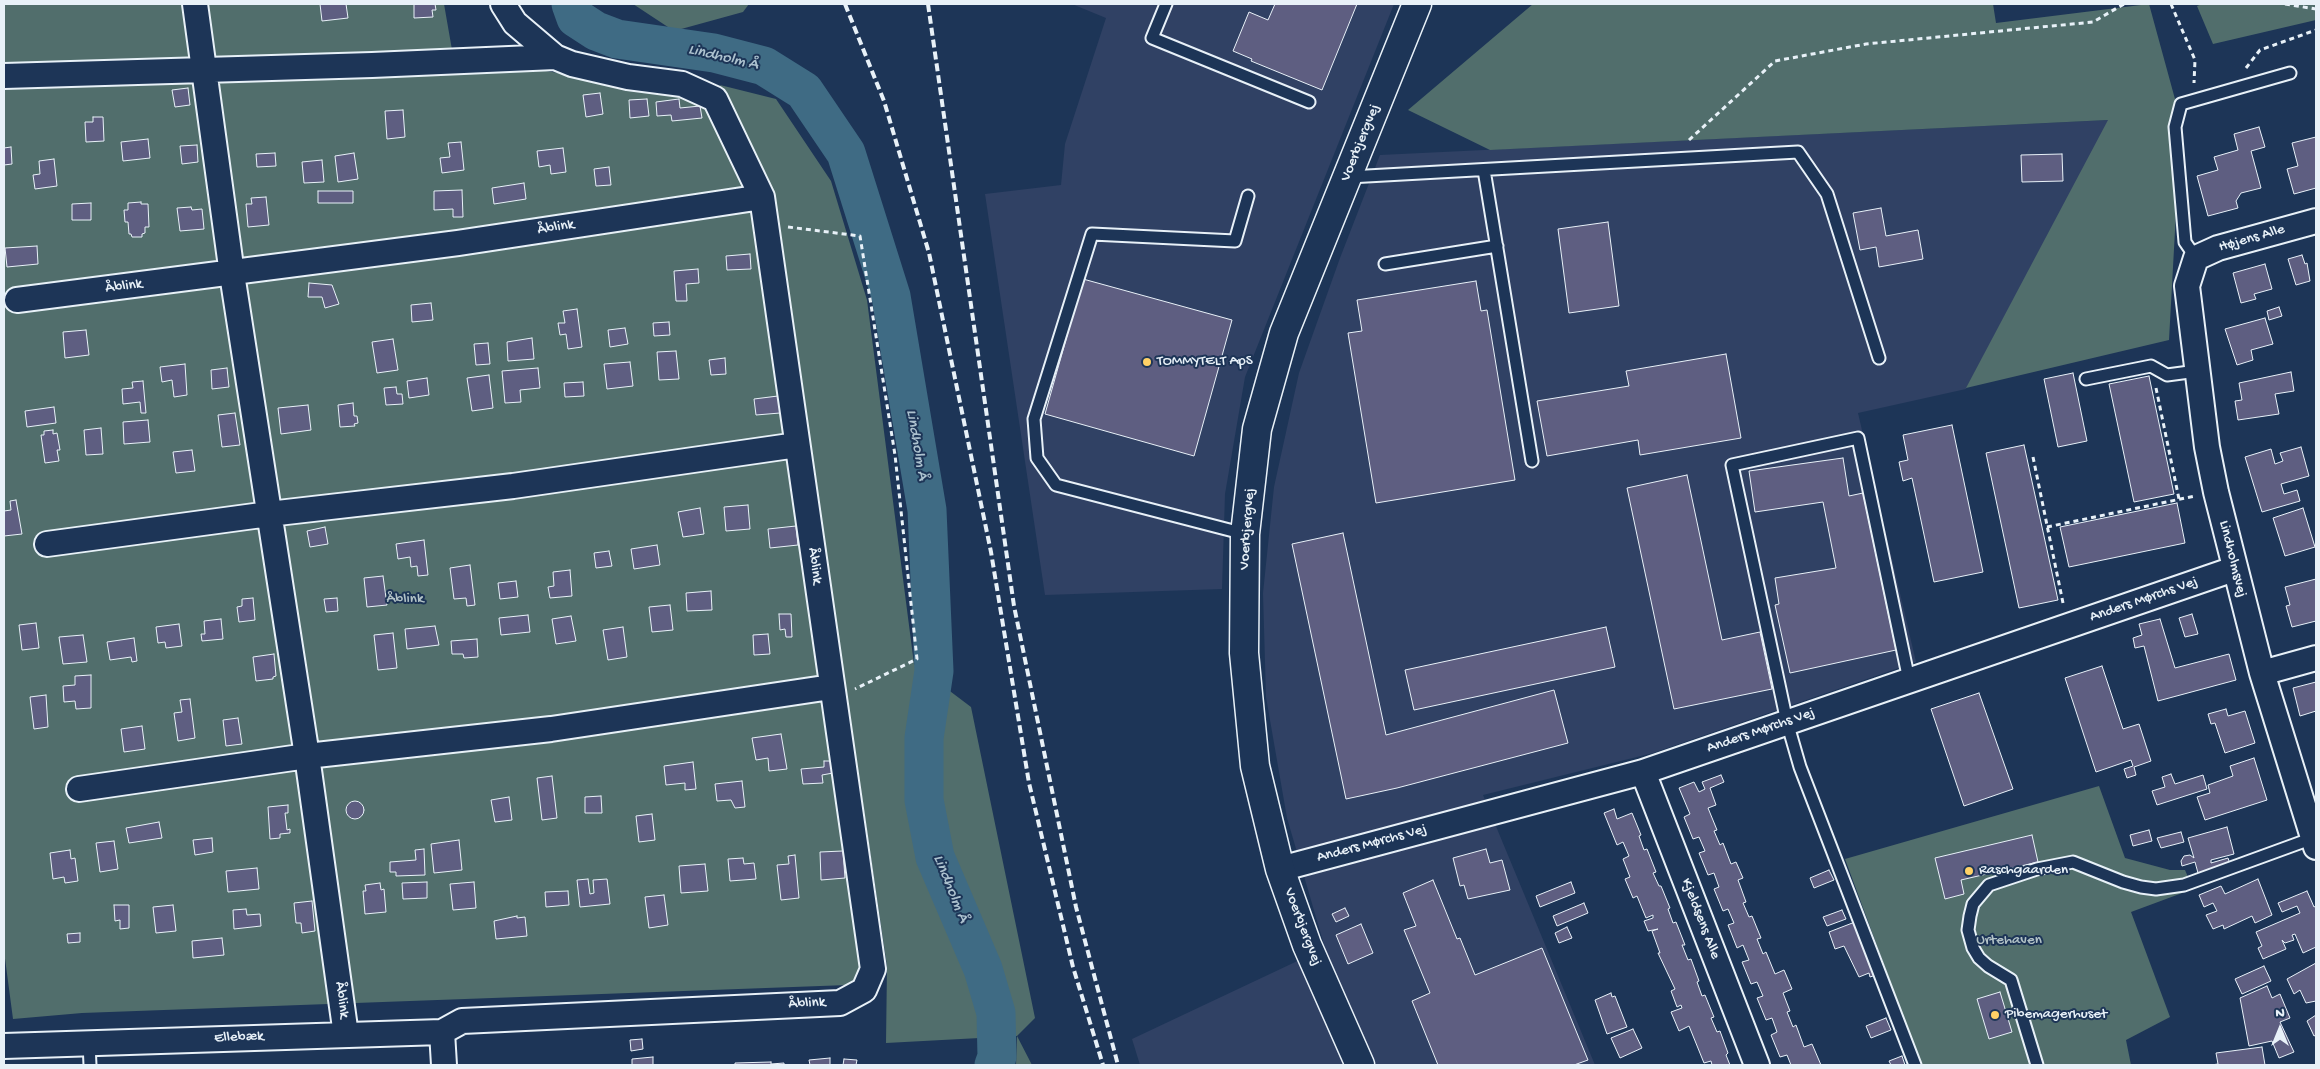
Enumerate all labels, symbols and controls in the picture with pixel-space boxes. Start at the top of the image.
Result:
water label: Lindholm Å [686,41,760,75]
street label: Voerbjergvej [1337,102,1385,184]
street label: Åblink [536,216,576,240]
street label: Højens Alle [2217,221,2287,257]
street label: Åblink [104,276,144,298]
place label: TOMMYTELT ApS [1157,353,1253,371]
marker: TOMMYTELT ApS [1141,356,1153,368]
water label: Lindholm Å [900,408,932,482]
street label: Voerbjergvej [1236,488,1260,570]
street label: Lindholmsvej [2214,519,2250,599]
street label: Åblink [803,546,825,586]
street label: Anders Mørchs Vej [2088,573,2200,627]
park label: Åblink [386,591,424,609]
street label: Anders Mørchs Vej [1705,704,1817,758]
street label: Anders Mørchs Vej [1315,821,1429,867]
water label: Lindholm Å [928,852,972,926]
place label: Raschgaarden [1979,862,2068,880]
marker: Raschgaarden [1963,865,1975,877]
street label: Kjeldsens Alle [1676,876,1724,962]
street label: Voerbjergvej [1279,886,1325,968]
park label: Urtehaven [1976,932,2042,950]
street label: Åblink [330,980,352,1020]
street label: Åblink [788,994,826,1014]
north arrow [2255,1004,2305,1054]
text: N [2275,1005,2285,1022]
place label: Pibemagerhuset [2005,1006,2107,1024]
marker: Pibemagerhuset [1989,1009,2001,1021]
street label: Ellebæk [214,1028,264,1048]

